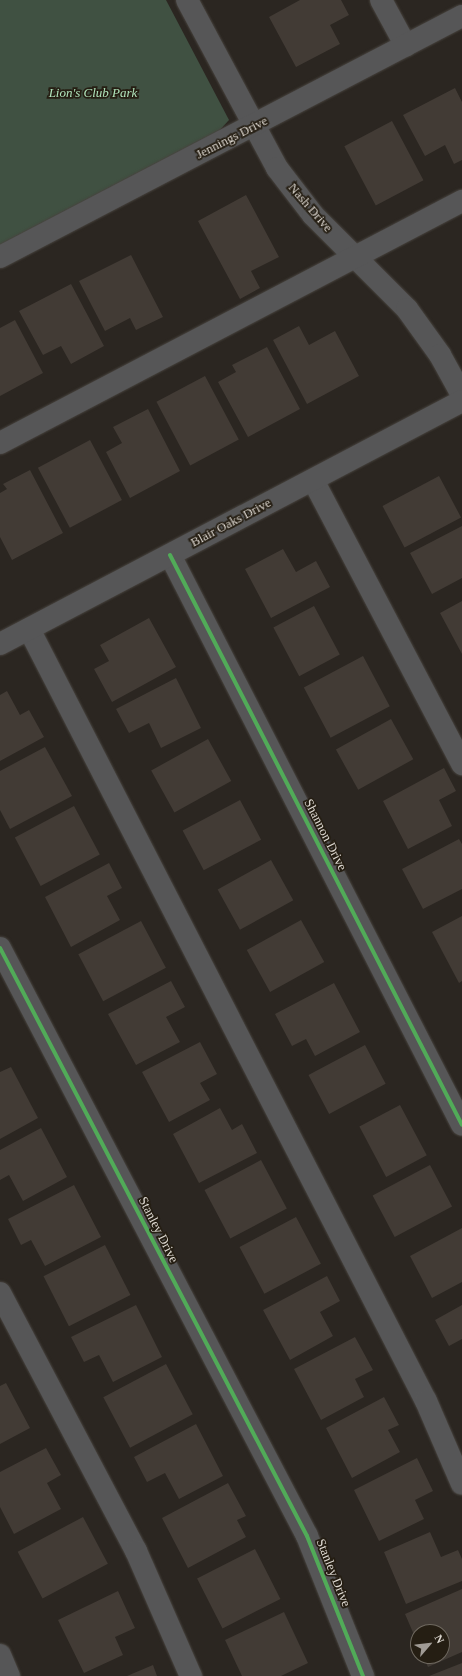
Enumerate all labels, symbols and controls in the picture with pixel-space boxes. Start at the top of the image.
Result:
park label: Lion's Club Park [49,85,137,101]
street label: Jennings Drive [194,113,270,163]
street label: Nash Drive [285,180,335,236]
street label: Blair Oaks Drive [188,495,274,551]
street label: Shannon Drive [300,797,350,873]
street label: Stanley Drive [135,1194,181,1266]
street label: Stanley Drive [312,1537,354,1609]
north arrow [410,1624,450,1664]
text: N [433,1633,447,1645]

